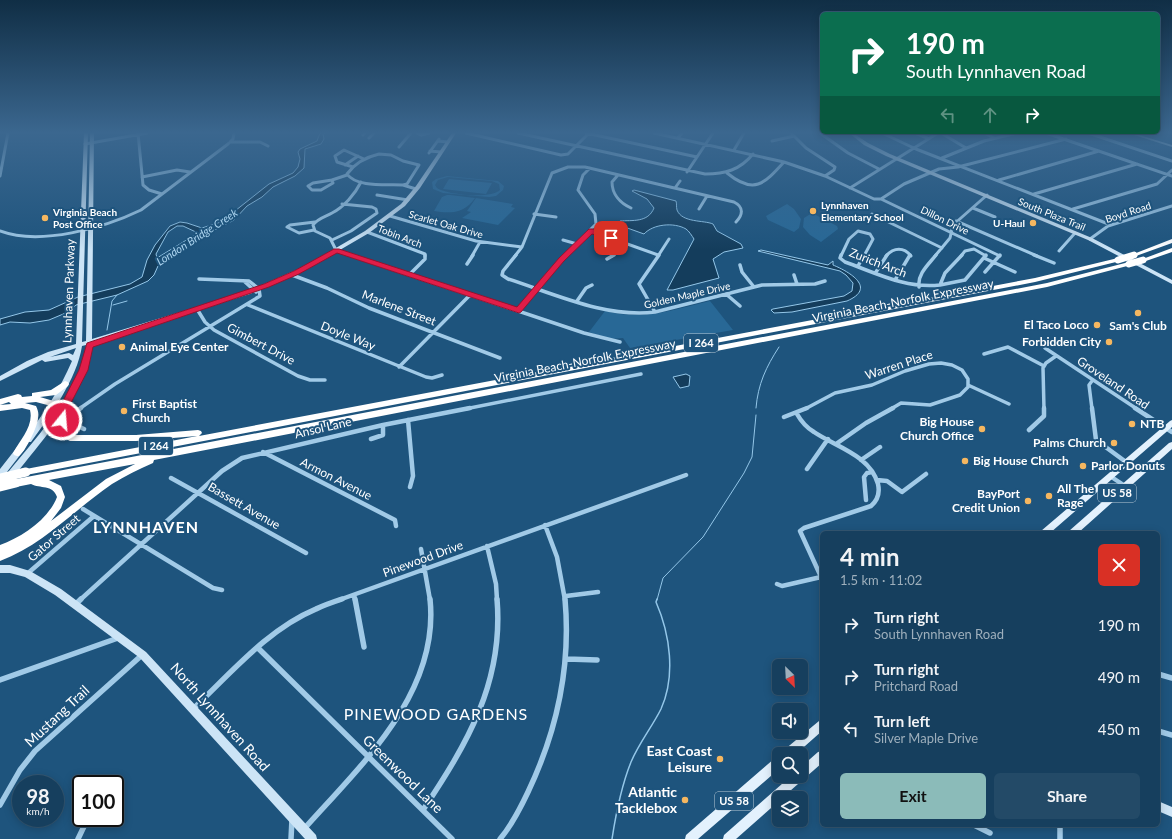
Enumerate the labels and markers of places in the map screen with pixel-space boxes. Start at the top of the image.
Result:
place label: Lynnhaven Elementary School [821,199,904,223]
place label: Virginia Beach Post Office [52,206,117,230]
marker: Lynnhaven Elementary School [808,206,818,216]
marker: Virginia Beach Post Office [40,213,50,223]
place label: U-Haul [993,217,1025,229]
marker: U-Haul [1028,218,1038,228]
pin [594,221,628,255]
marker: Sam's Club [1133,308,1143,318]
place label: El Taco Loco [1024,317,1089,332]
place label: Sam's Club [1109,318,1167,333]
marker: El Taco Loco [1092,320,1102,330]
place label: Forbidden City [1022,334,1102,349]
marker: Forbidden City [1104,337,1114,347]
place label: Animal Eye Center [129,339,229,354]
marker: Animal Eye Center [117,342,127,352]
place label: First Baptist Church [132,396,198,425]
marker: First Baptist Church [119,406,129,416]
place label: Big House Church Office [900,414,975,443]
place label: NTB [1140,416,1164,431]
marker: NTB [1127,419,1137,429]
marker: Big House Church Office [977,424,987,434]
place label: Palms Church [1033,435,1106,450]
marker: Palms Church [1109,438,1119,448]
place label: Big House Church [973,453,1069,468]
marker: Big House Church [960,456,970,466]
place label: Parlor Donuts [1091,458,1165,473]
marker: Parlor Donuts [1078,461,1088,471]
place label: All The Rage [1056,481,1095,510]
place label: BayPort Credit Union [952,486,1021,515]
marker: All The Rage [1044,491,1054,501]
marker: BayPort Credit Union [1023,496,1033,506]
place label: East Coast Leisure [646,742,713,775]
marker: East Coast Leisure [715,754,725,764]
place label: Atlantic Tacklebox [615,783,678,816]
marker: Atlantic Tacklebox [680,795,690,805]

